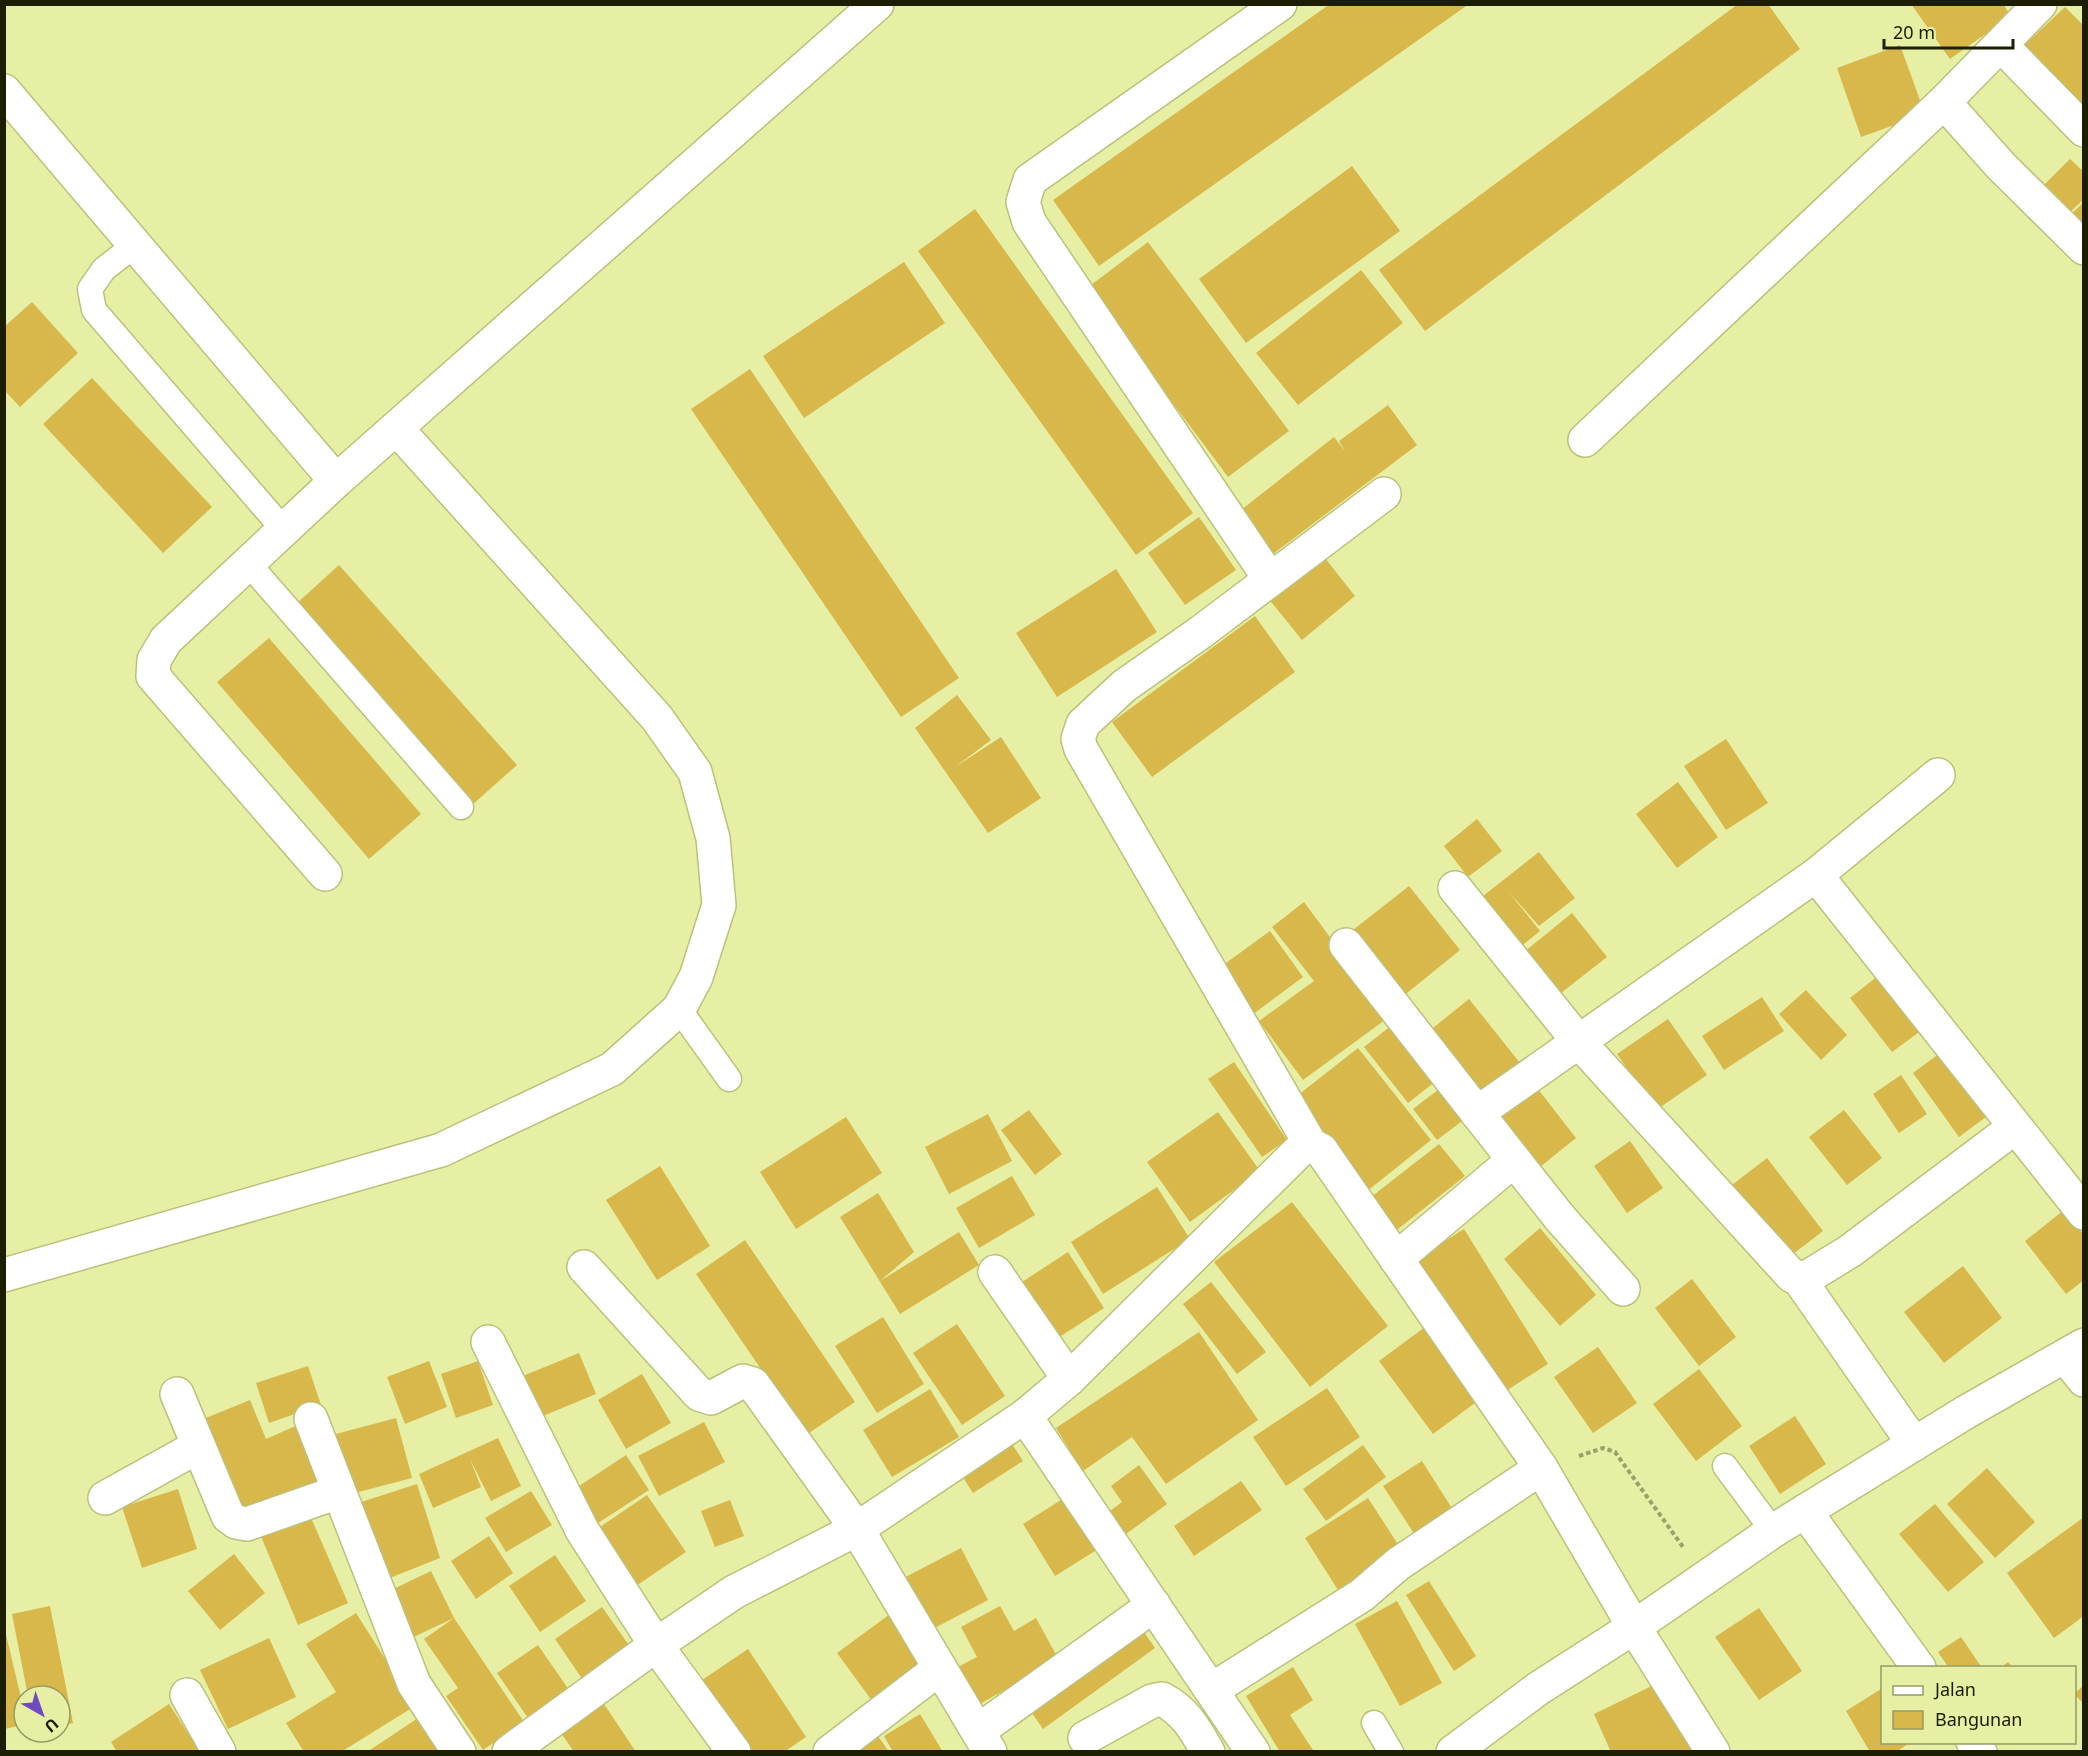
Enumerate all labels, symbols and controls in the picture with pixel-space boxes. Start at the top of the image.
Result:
scale bar [1884,12,2013,50]
text: 20 m [1893,20,1935,44]
legend [1881,1666,2076,1744]
text: Jalan [1933,1677,1976,1701]
north arrow [12,1684,72,1744]
text: Bangunan [1935,1707,2022,1731]
text: U [40,1713,63,1738]

